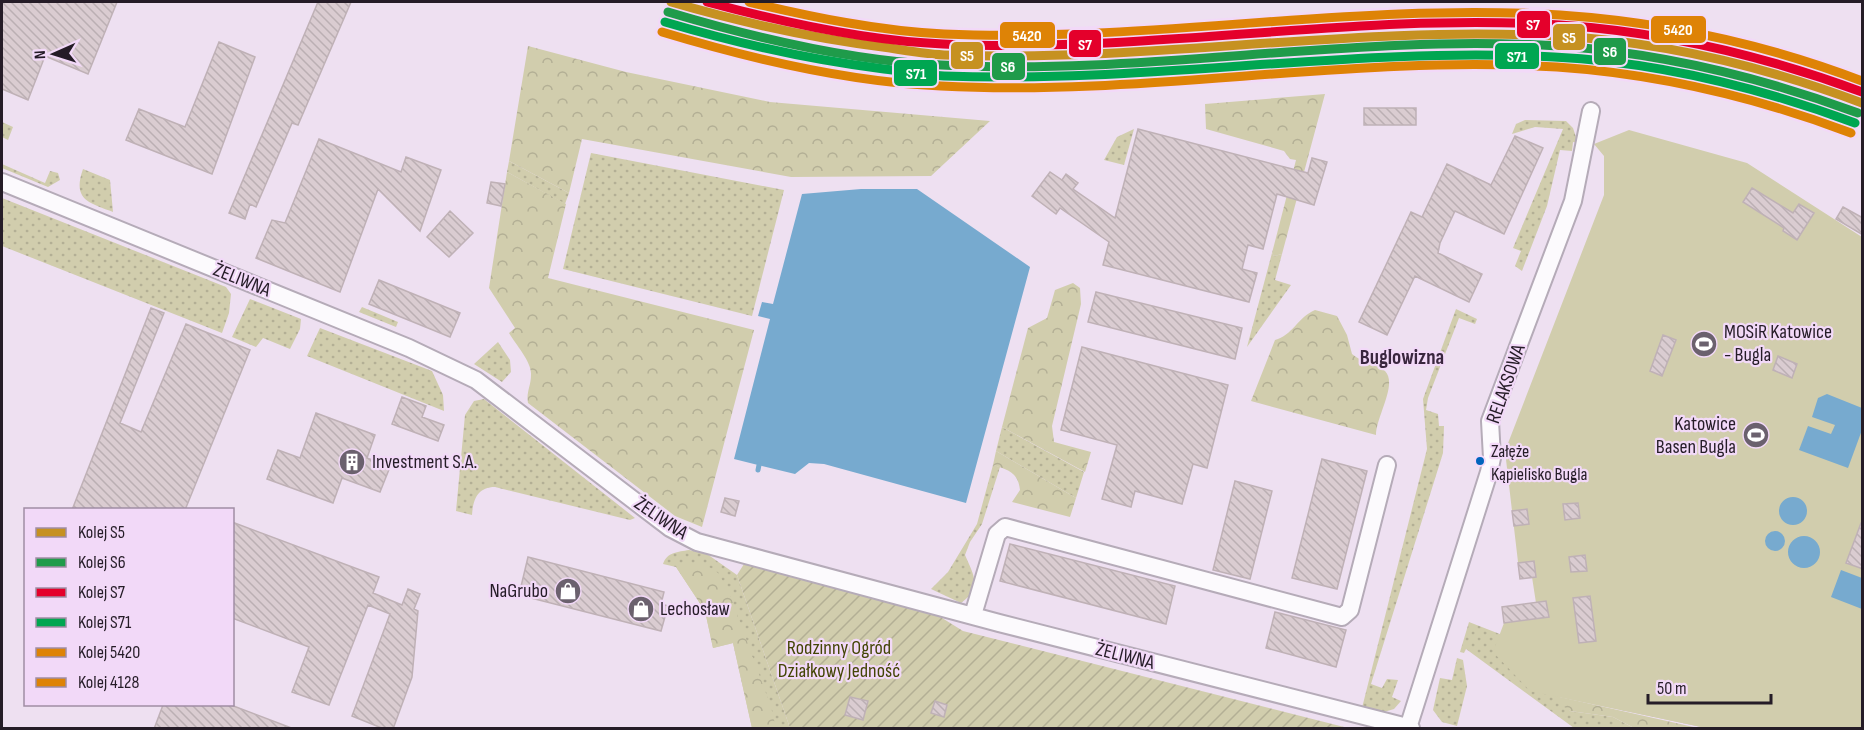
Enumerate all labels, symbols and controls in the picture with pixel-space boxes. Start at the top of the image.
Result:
line badge: S7 [1516,10,1551,39]
line badge: 5420 [1650,15,1707,44]
text: S7 [1526,16,1540,35]
line badge: 5420 [999,21,1056,49]
text: 5420 [1663,21,1693,40]
line badge: S5 [1552,23,1586,51]
north arrow [24,24,84,84]
text: 5420 [1012,27,1042,46]
line badge: S7 [1068,29,1102,58]
text: S5 [1562,29,1576,48]
text: S7 [1078,36,1092,55]
line badge: S6 [1593,37,1627,66]
line badge: S5 [950,41,984,70]
line badge: S71 [1494,42,1540,70]
text: S6 [1603,43,1617,62]
text: S5 [960,47,974,66]
text: S71 [1507,48,1528,67]
text: N [31,50,50,59]
line badge: S6 [991,52,1026,81]
text: S6 [1001,58,1015,77]
line badge: S71 [893,59,938,87]
text: S71 [906,65,927,84]
street label: ŻELIWNA [210,258,275,302]
place label: MOSiR Katowice - Bugla [1724,320,1832,367]
sports icon: MOSiR Katowice - Bugla [1689,329,1719,359]
street label: RELAKSOWA [1481,341,1531,427]
district label: Buglowizna [1360,345,1444,370]
place label: Katowice Basen Bugla [1656,412,1736,459]
sports icon: Katowice Basen Bugla [1741,420,1771,450]
place label: Załęże Kąpielisko Bugla [1491,441,1588,485]
building icon: Investment S.A. [337,447,367,477]
place label: Investment S.A. [372,450,477,474]
marker: Załęże Kąpielisko Bugla [1474,455,1486,467]
street label: ŻELIWNA [630,491,693,545]
legend [24,508,234,706]
text: Kolej S5 [78,522,125,543]
text: Kolej S6 [78,552,126,573]
shop icon: NaGrubo [553,576,583,606]
place label: NaGrubo [489,579,548,603]
text: Kolej S7 [78,582,126,603]
shop icon: Lechosław [626,594,656,624]
place label: Lechosław [660,597,730,621]
text: Kolej S71 [78,612,132,633]
park label: Rodzinny Ogród Działkowy Jedność [778,636,900,683]
street label: ŻELIWNA [1093,637,1157,675]
text: Kolej 5420 [78,642,140,663]
scale bar [1648,667,1771,705]
text: Kolej 4128 [78,672,139,693]
text: 50 m [1657,678,1687,699]

